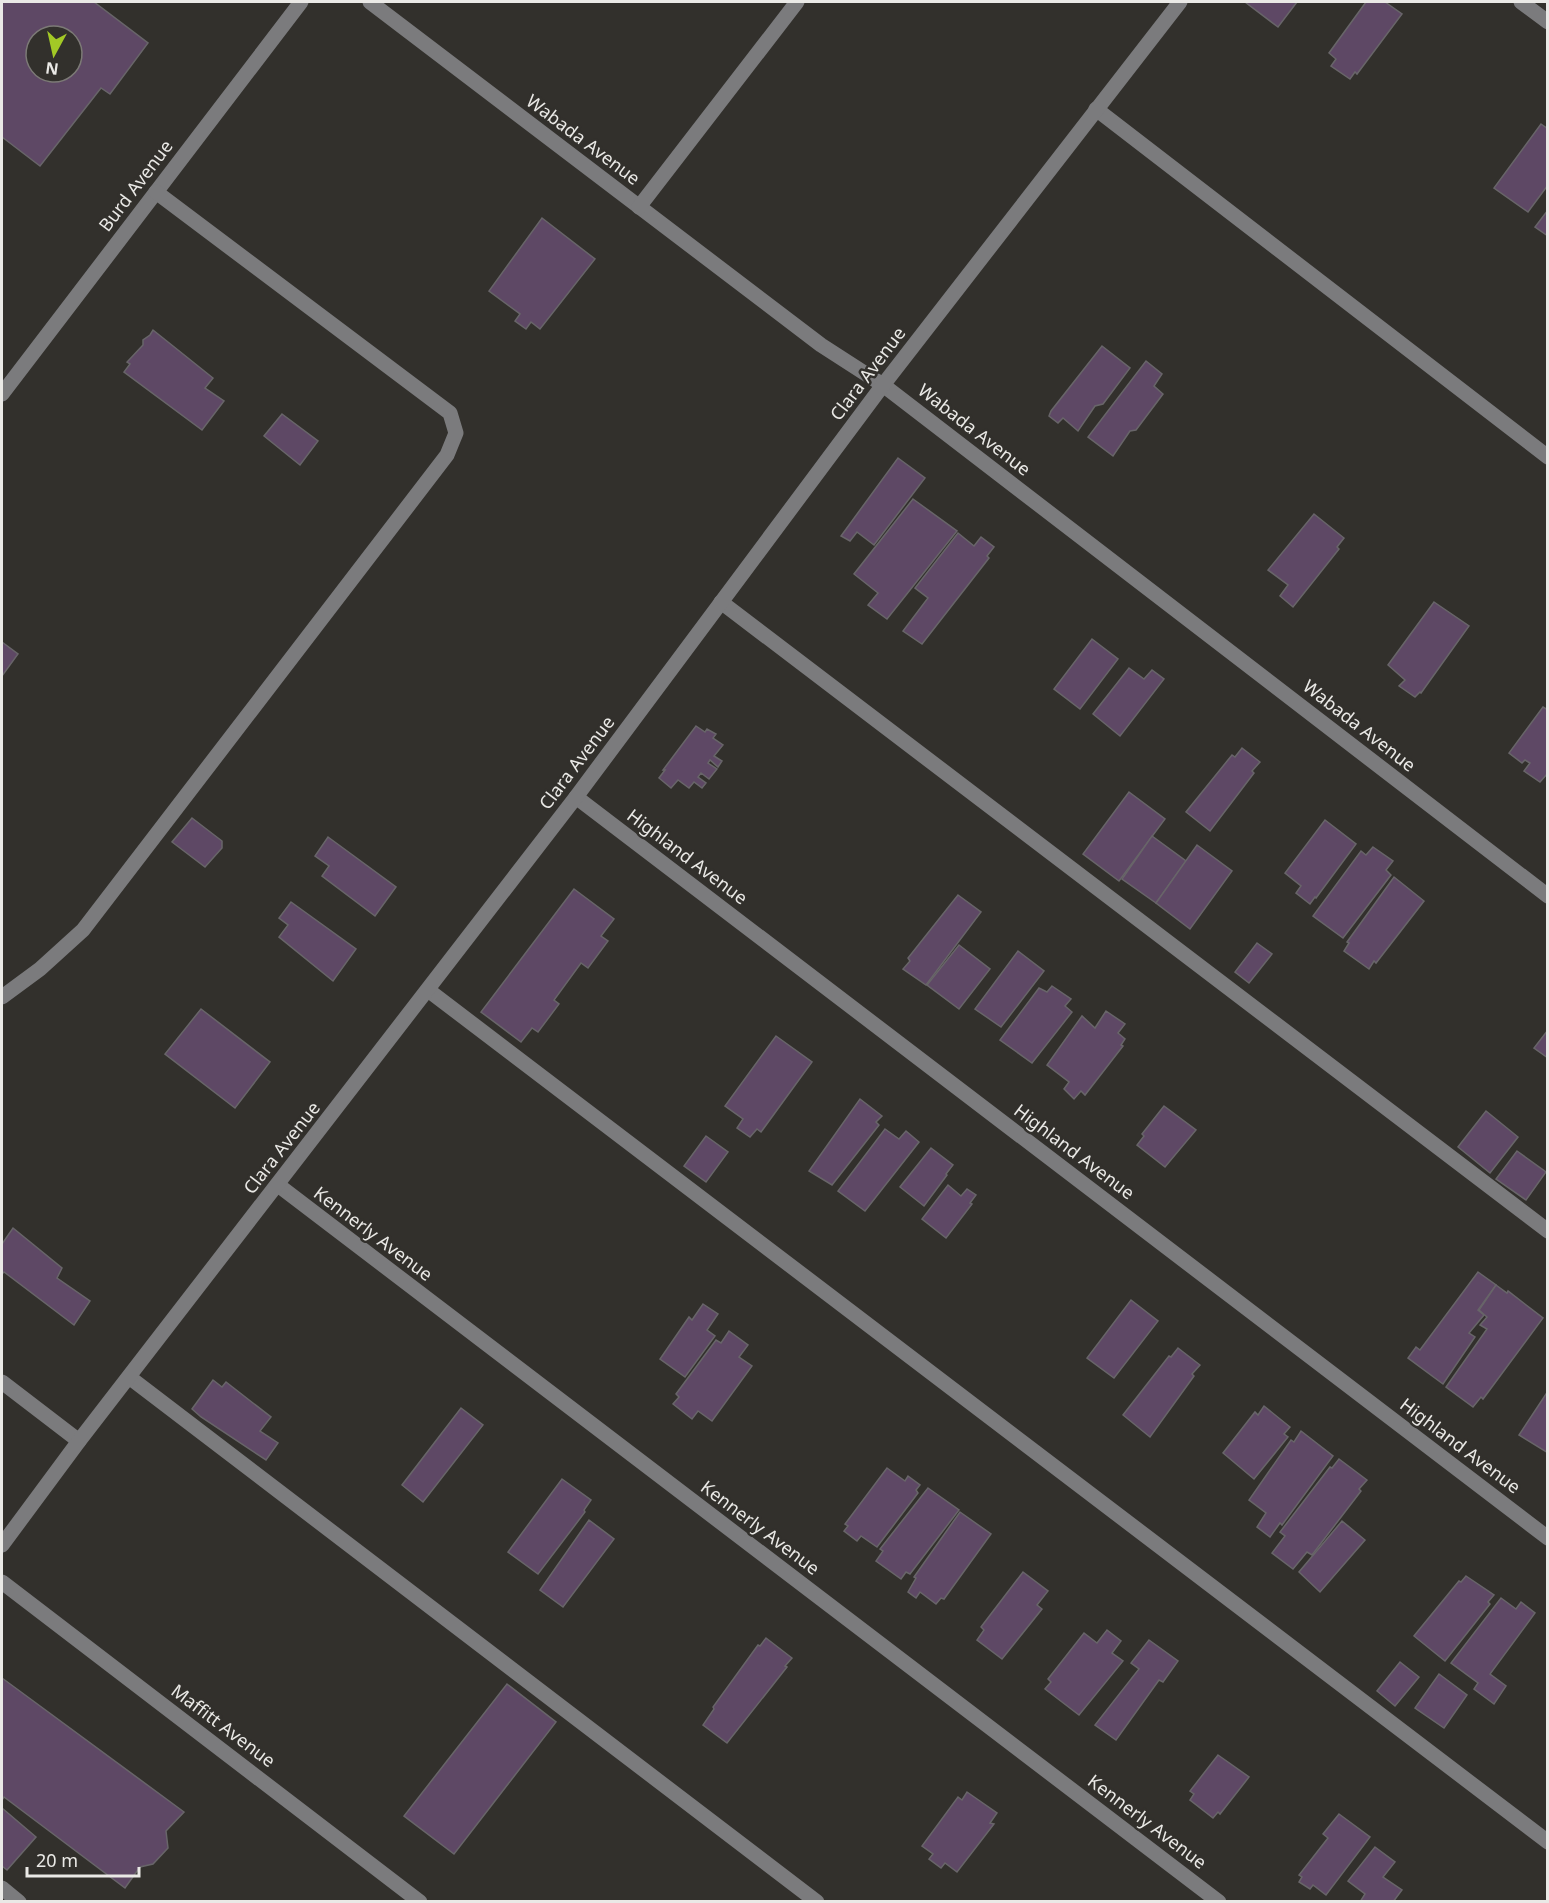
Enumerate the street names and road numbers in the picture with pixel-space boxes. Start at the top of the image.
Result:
street label: Wabada Avenue [522,88,645,190]
street label: Burd Avenue [93,135,178,236]
street label: Clara Avenue [824,322,910,425]
street label: Wabada Avenue [913,378,1036,481]
street label: Wabada Avenue [1298,674,1421,777]
street label: Clara Avenue [533,711,619,814]
street label: Highland Avenue [622,803,753,909]
street label: Clara Avenue [238,1096,325,1199]
street label: Highland Avenue [1009,1098,1140,1204]
street label: Kennerly Avenue [309,1181,438,1286]
street label: Highland Avenue [1395,1392,1526,1498]
street label: Kennerly Avenue [696,1475,825,1580]
street label: Maffitt Avenue [167,1678,280,1772]
street label: Kennerly Avenue [1083,1769,1212,1874]

